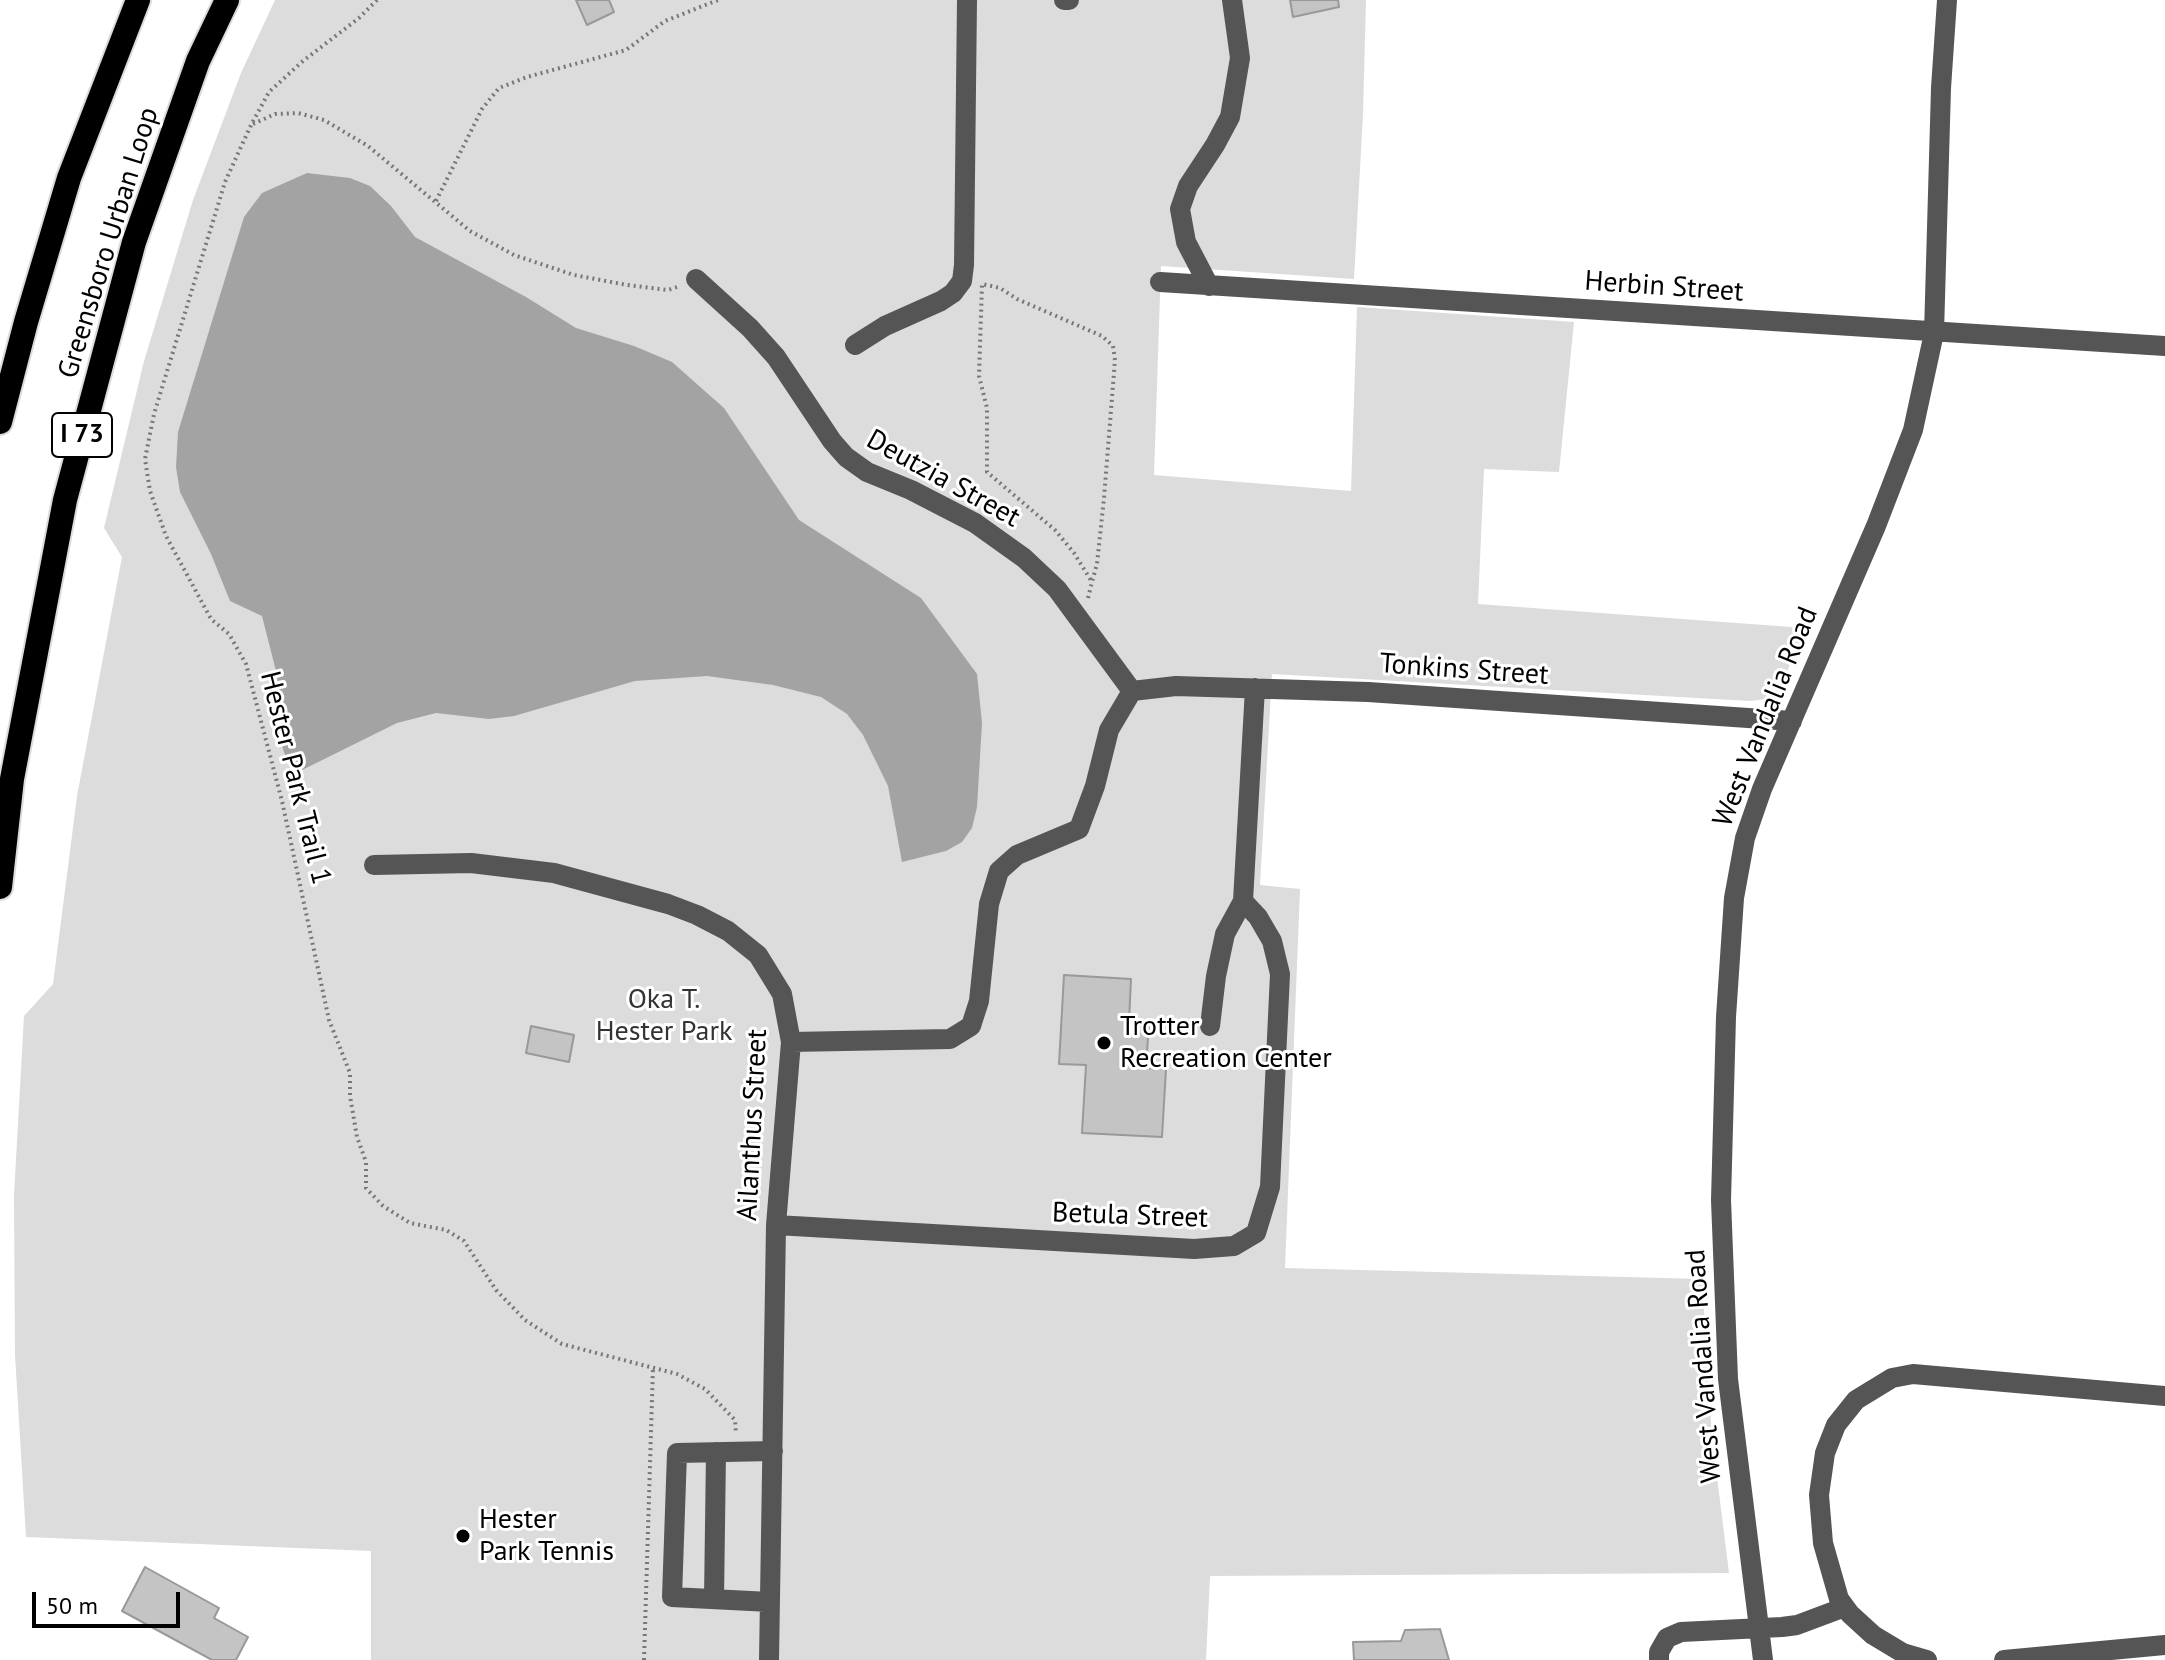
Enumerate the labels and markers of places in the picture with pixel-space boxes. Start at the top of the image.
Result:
place label: Trotter Recreation Center [1120,1010,1332,1076]
marker: Trotter Recreation Center [1095,1034,1113,1052]
place label: Hester Park Tennis [479,1503,614,1569]
marker: Hester Park Tennis [454,1527,472,1545]

